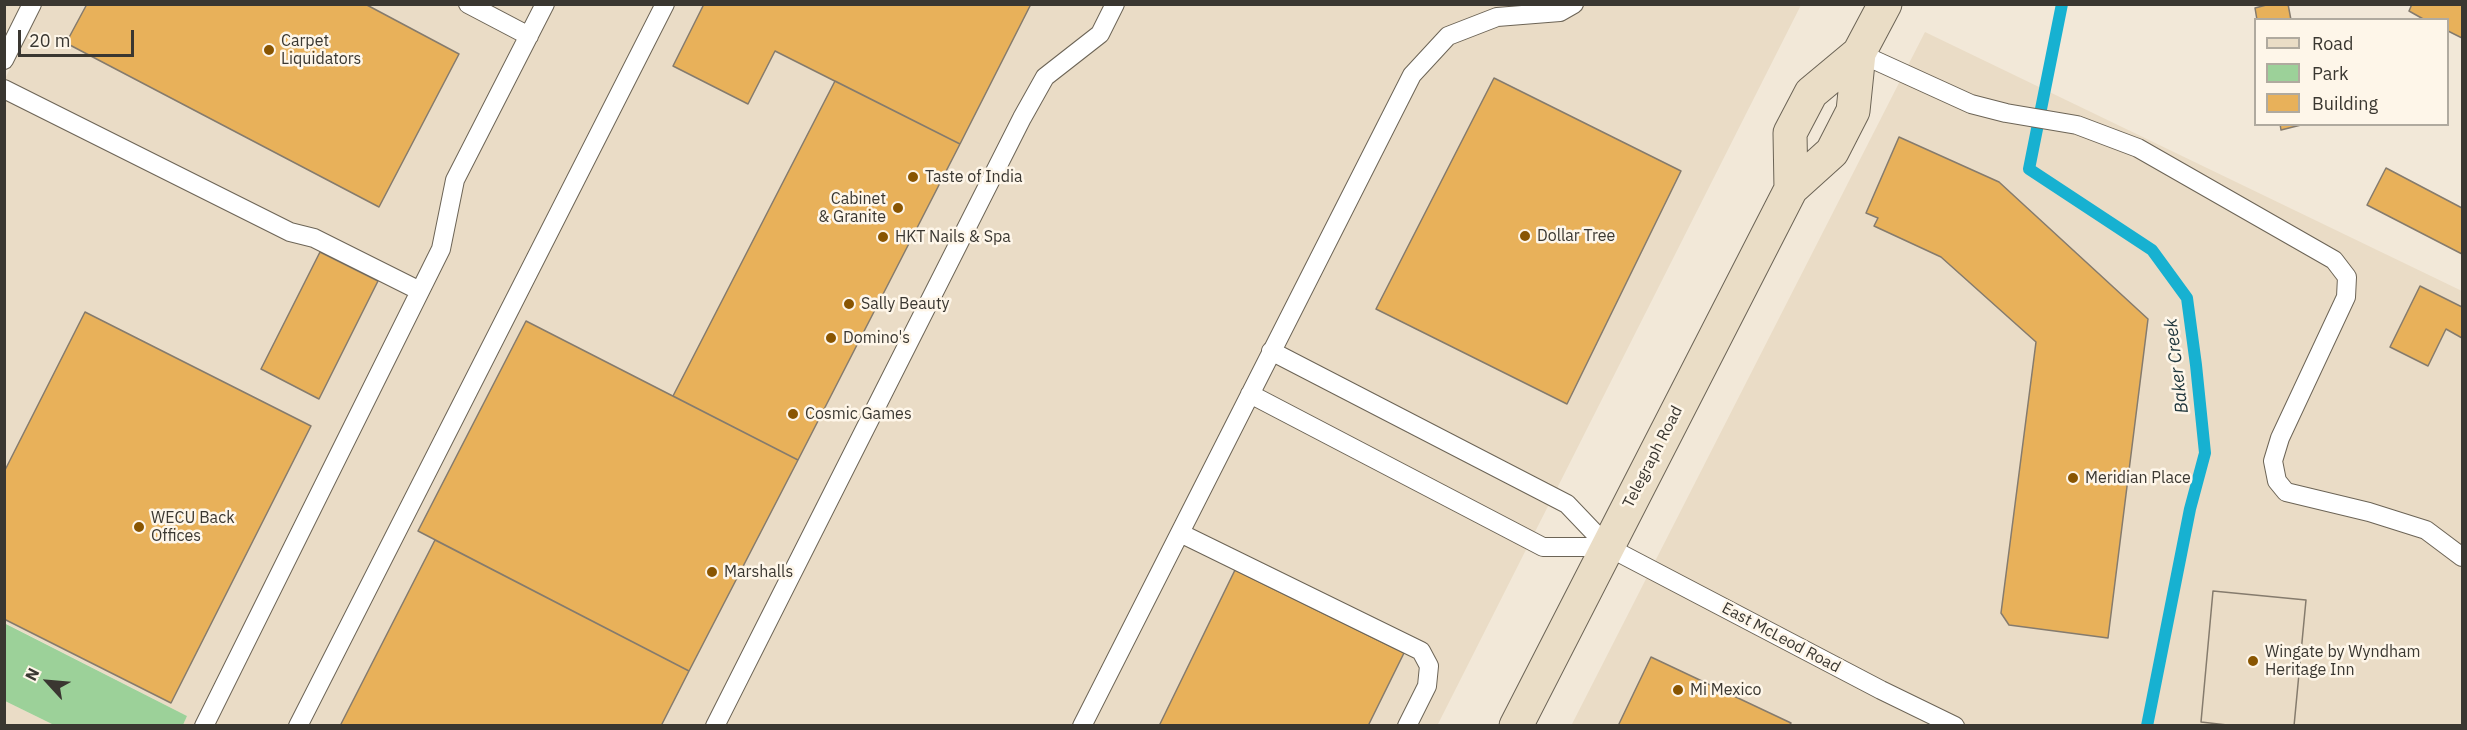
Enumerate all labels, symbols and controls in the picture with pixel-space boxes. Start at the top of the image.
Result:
scale bar [21,18,136,56]
legend [2254,18,2449,126]
text: 20 m [29,29,71,52]
place label: Carpet Liquidators [281,31,361,69]
text: Road [2312,32,2353,55]
marker: Carpet Liquidators [262,43,276,57]
text: Park [2312,62,2348,85]
text: Building [2312,92,2378,115]
place label: Taste of India [925,167,1023,187]
marker: Taste of India [906,170,920,184]
place label: Cabinet & Granite [818,189,886,227]
marker: Cabinet & Granite [891,201,905,215]
place label: Dollar Tree [1537,226,1615,246]
place label: HKT Nails & Spa [895,227,1011,247]
marker: Dollar Tree [1518,229,1532,243]
marker: HKT Nails & Spa [876,230,890,244]
place label: Sally Beauty [861,294,950,314]
marker: Sally Beauty [842,297,856,311]
water label: Baker Creek [2160,317,2194,415]
place label: Domino's [843,328,910,348]
marker: Domino's [824,331,838,345]
street label: Telegraph Road [1619,403,1687,511]
place label: Cosmic Games [805,404,912,424]
marker: Cosmic Games [786,407,800,421]
place label: Meridian Place [2085,468,2191,488]
marker: Meridian Place [2066,471,2080,485]
place label: WECU Back Offices [151,508,235,546]
marker: WECU Back Offices [132,520,146,534]
place label: Marshalls [724,562,793,582]
marker: Marshalls [705,565,719,579]
street label: East McLeod Road [1718,599,1844,677]
place label: Wingate by Wyndham Heritage Inn [2265,642,2421,680]
north arrow [18,652,78,712]
marker: Wingate by Wyndham Heritage Inn [2246,654,2260,668]
text: N [20,665,43,684]
place label: Mi Mexico [1690,680,1761,700]
marker: Mi Mexico [1671,683,1685,697]

